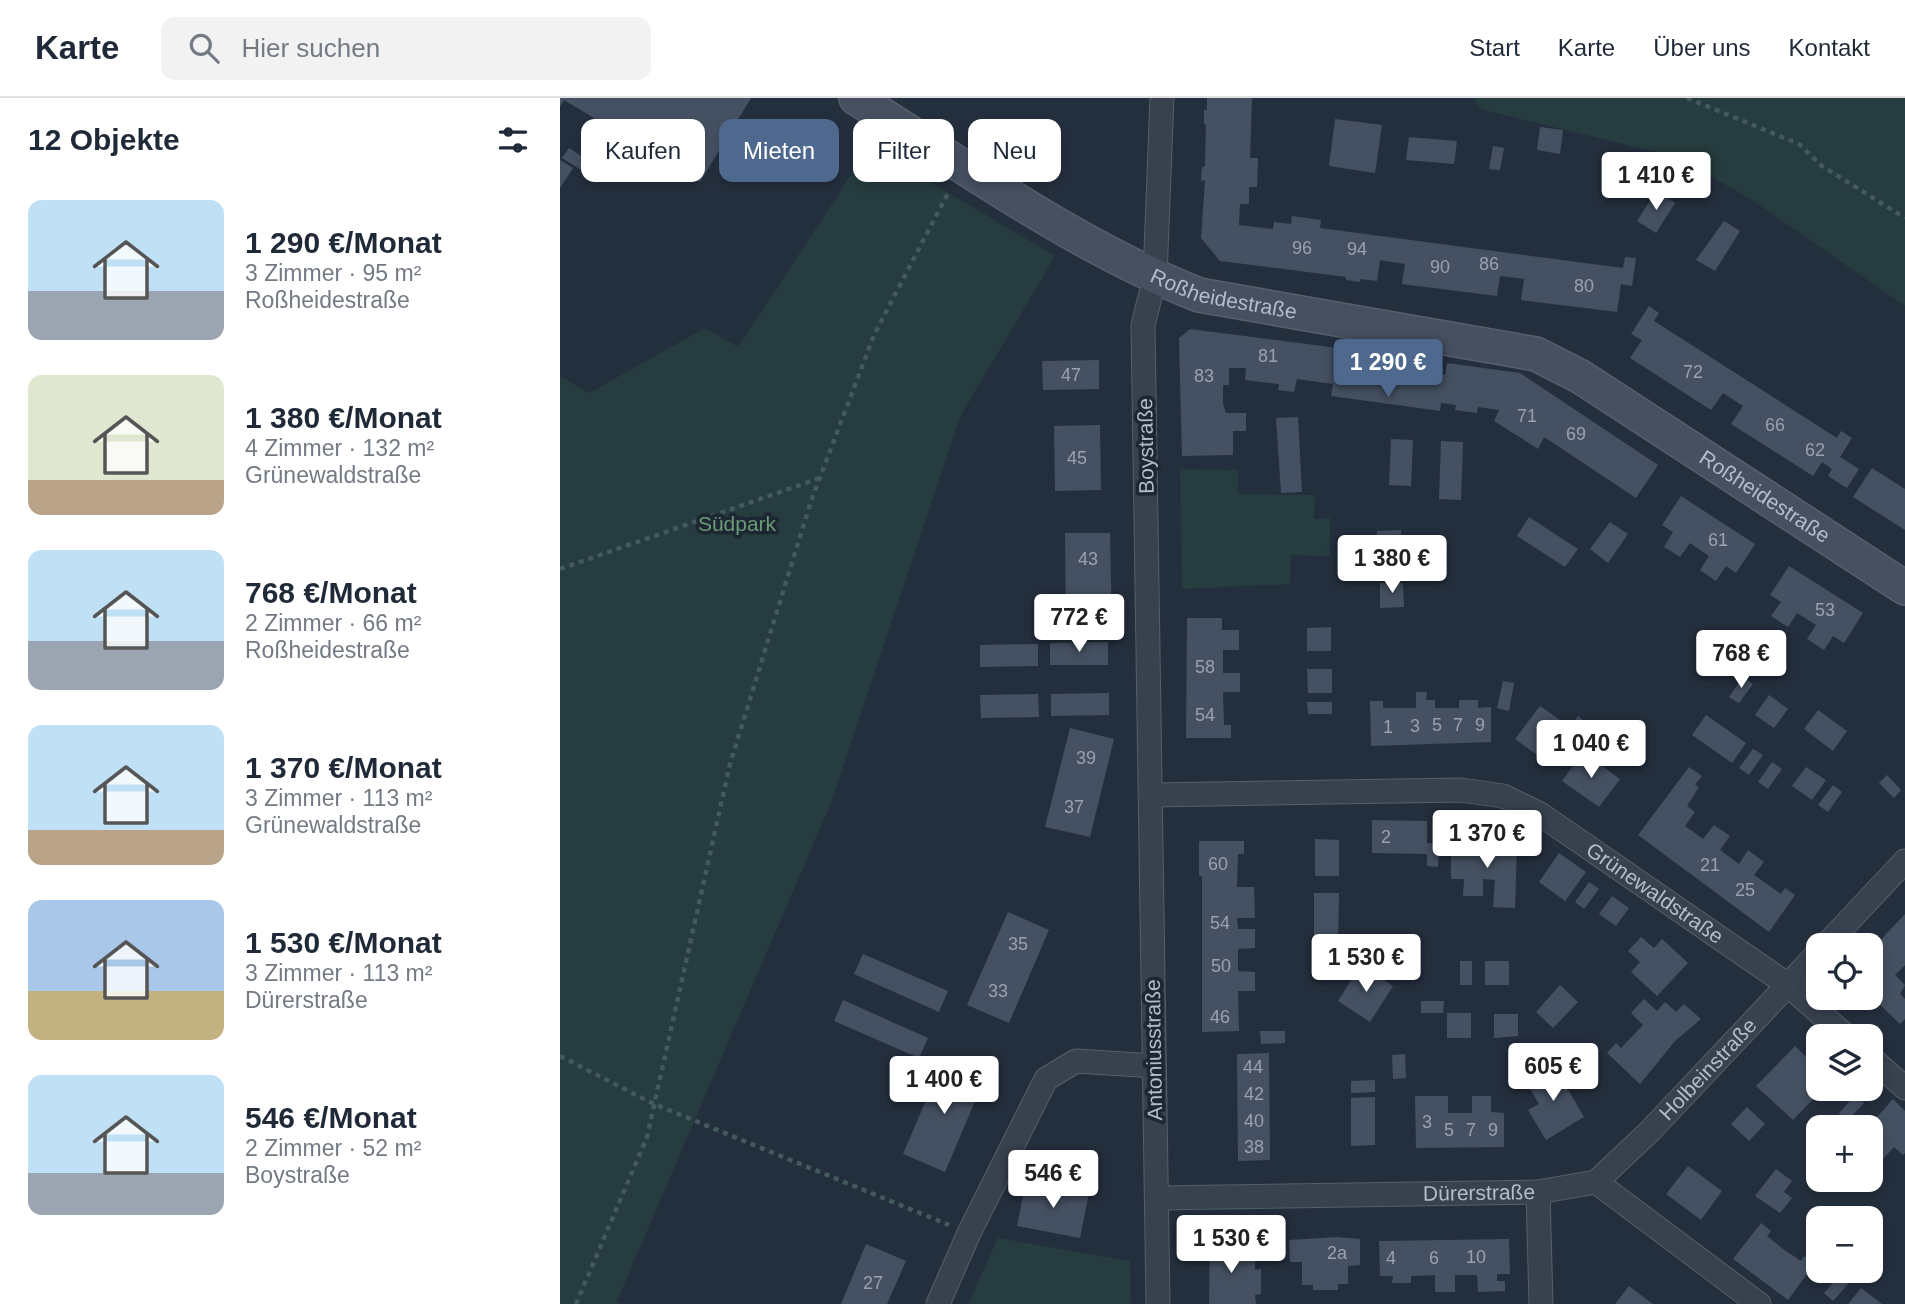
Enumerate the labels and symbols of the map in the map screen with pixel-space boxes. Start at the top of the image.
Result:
pin: 1 410 € [1591,152,1721,212]
house number: 96 [1292,238,1312,258]
house number: 94 [1347,239,1367,259]
house number: 86 [1479,254,1499,274]
house number: 90 [1430,257,1450,277]
street label: Roßheidestraße [1147,264,1299,323]
house number: 80 [1574,276,1594,296]
pin: 1 290 € [1323,340,1453,399]
house number: 81 [1258,346,1278,366]
house number: 72 [1683,362,1703,382]
house number: 47 [1061,365,1081,385]
house number: 83 [1194,366,1214,386]
street label: Boystraße [1133,398,1158,494]
house number: 71 [1517,406,1537,426]
house number: 66 [1765,415,1785,435]
house number: 69 [1566,424,1586,444]
house number: 62 [1805,440,1825,460]
street label: Roßheidestraße [1696,445,1834,547]
house number: 45 [1067,448,1087,468]
park label: Südpark [698,512,777,535]
house number: 61 [1708,530,1728,550]
pin: 1 380 € [1327,536,1457,595]
house number: 43 [1078,549,1098,569]
pin: 772 € [1030,594,1128,654]
house number: 53 [1815,600,1835,620]
pin: 768 € [1692,630,1790,690]
house number: 58 [1195,657,1215,677]
house number: 54 [1195,705,1215,725]
house number: 5 [1432,715,1442,735]
house number: 7 [1453,715,1463,735]
house number: 9 [1475,715,1485,735]
house number: 3 [1410,716,1420,736]
house number: 1 [1383,717,1393,737]
pin: 1 040 € [1526,720,1656,780]
house number: 39 [1076,748,1096,768]
house number: 37 [1064,797,1084,817]
pin: 1 370 € [1422,810,1552,870]
house number: 2 [1381,827,1391,847]
street label: Grünewaldstraße [1582,837,1728,948]
house number: 60 [1208,854,1228,874]
house number: 21 [1700,855,1720,875]
house number: 25 [1735,880,1755,900]
house number: 54 [1210,913,1230,933]
house number: 35 [1008,934,1028,954]
pin: 1 530 € [1301,934,1431,994]
house number: 50 [1211,956,1231,976]
street label: Antoniusstraße [1141,979,1166,1121]
house number: 33 [988,981,1008,1001]
house number: 46 [1210,1007,1230,1027]
street label: Holbeinstraße [1655,1014,1761,1125]
pin: 605 € [1504,1044,1602,1103]
pin: 1 400 € [879,1056,1009,1116]
house number: 44 [1243,1057,1263,1077]
house number: 42 [1244,1084,1264,1104]
house number: 40 [1244,1111,1264,1131]
house number: 3 [1422,1112,1432,1132]
house number: 5 [1444,1120,1454,1140]
house number: 7 [1466,1120,1476,1140]
house number: 9 [1488,1120,1498,1140]
house number: 38 [1244,1137,1264,1157]
pin: 546 € [1004,1150,1102,1210]
street label: Dürerstraße [1423,1180,1535,1205]
pin: 1 530 € [1166,1216,1296,1275]
house number: 2a [1327,1243,1348,1263]
house number: 10 [1466,1247,1486,1267]
house number: 4 [1386,1248,1396,1268]
house number: 6 [1429,1248,1439,1268]
house number: 27 [863,1273,883,1293]

